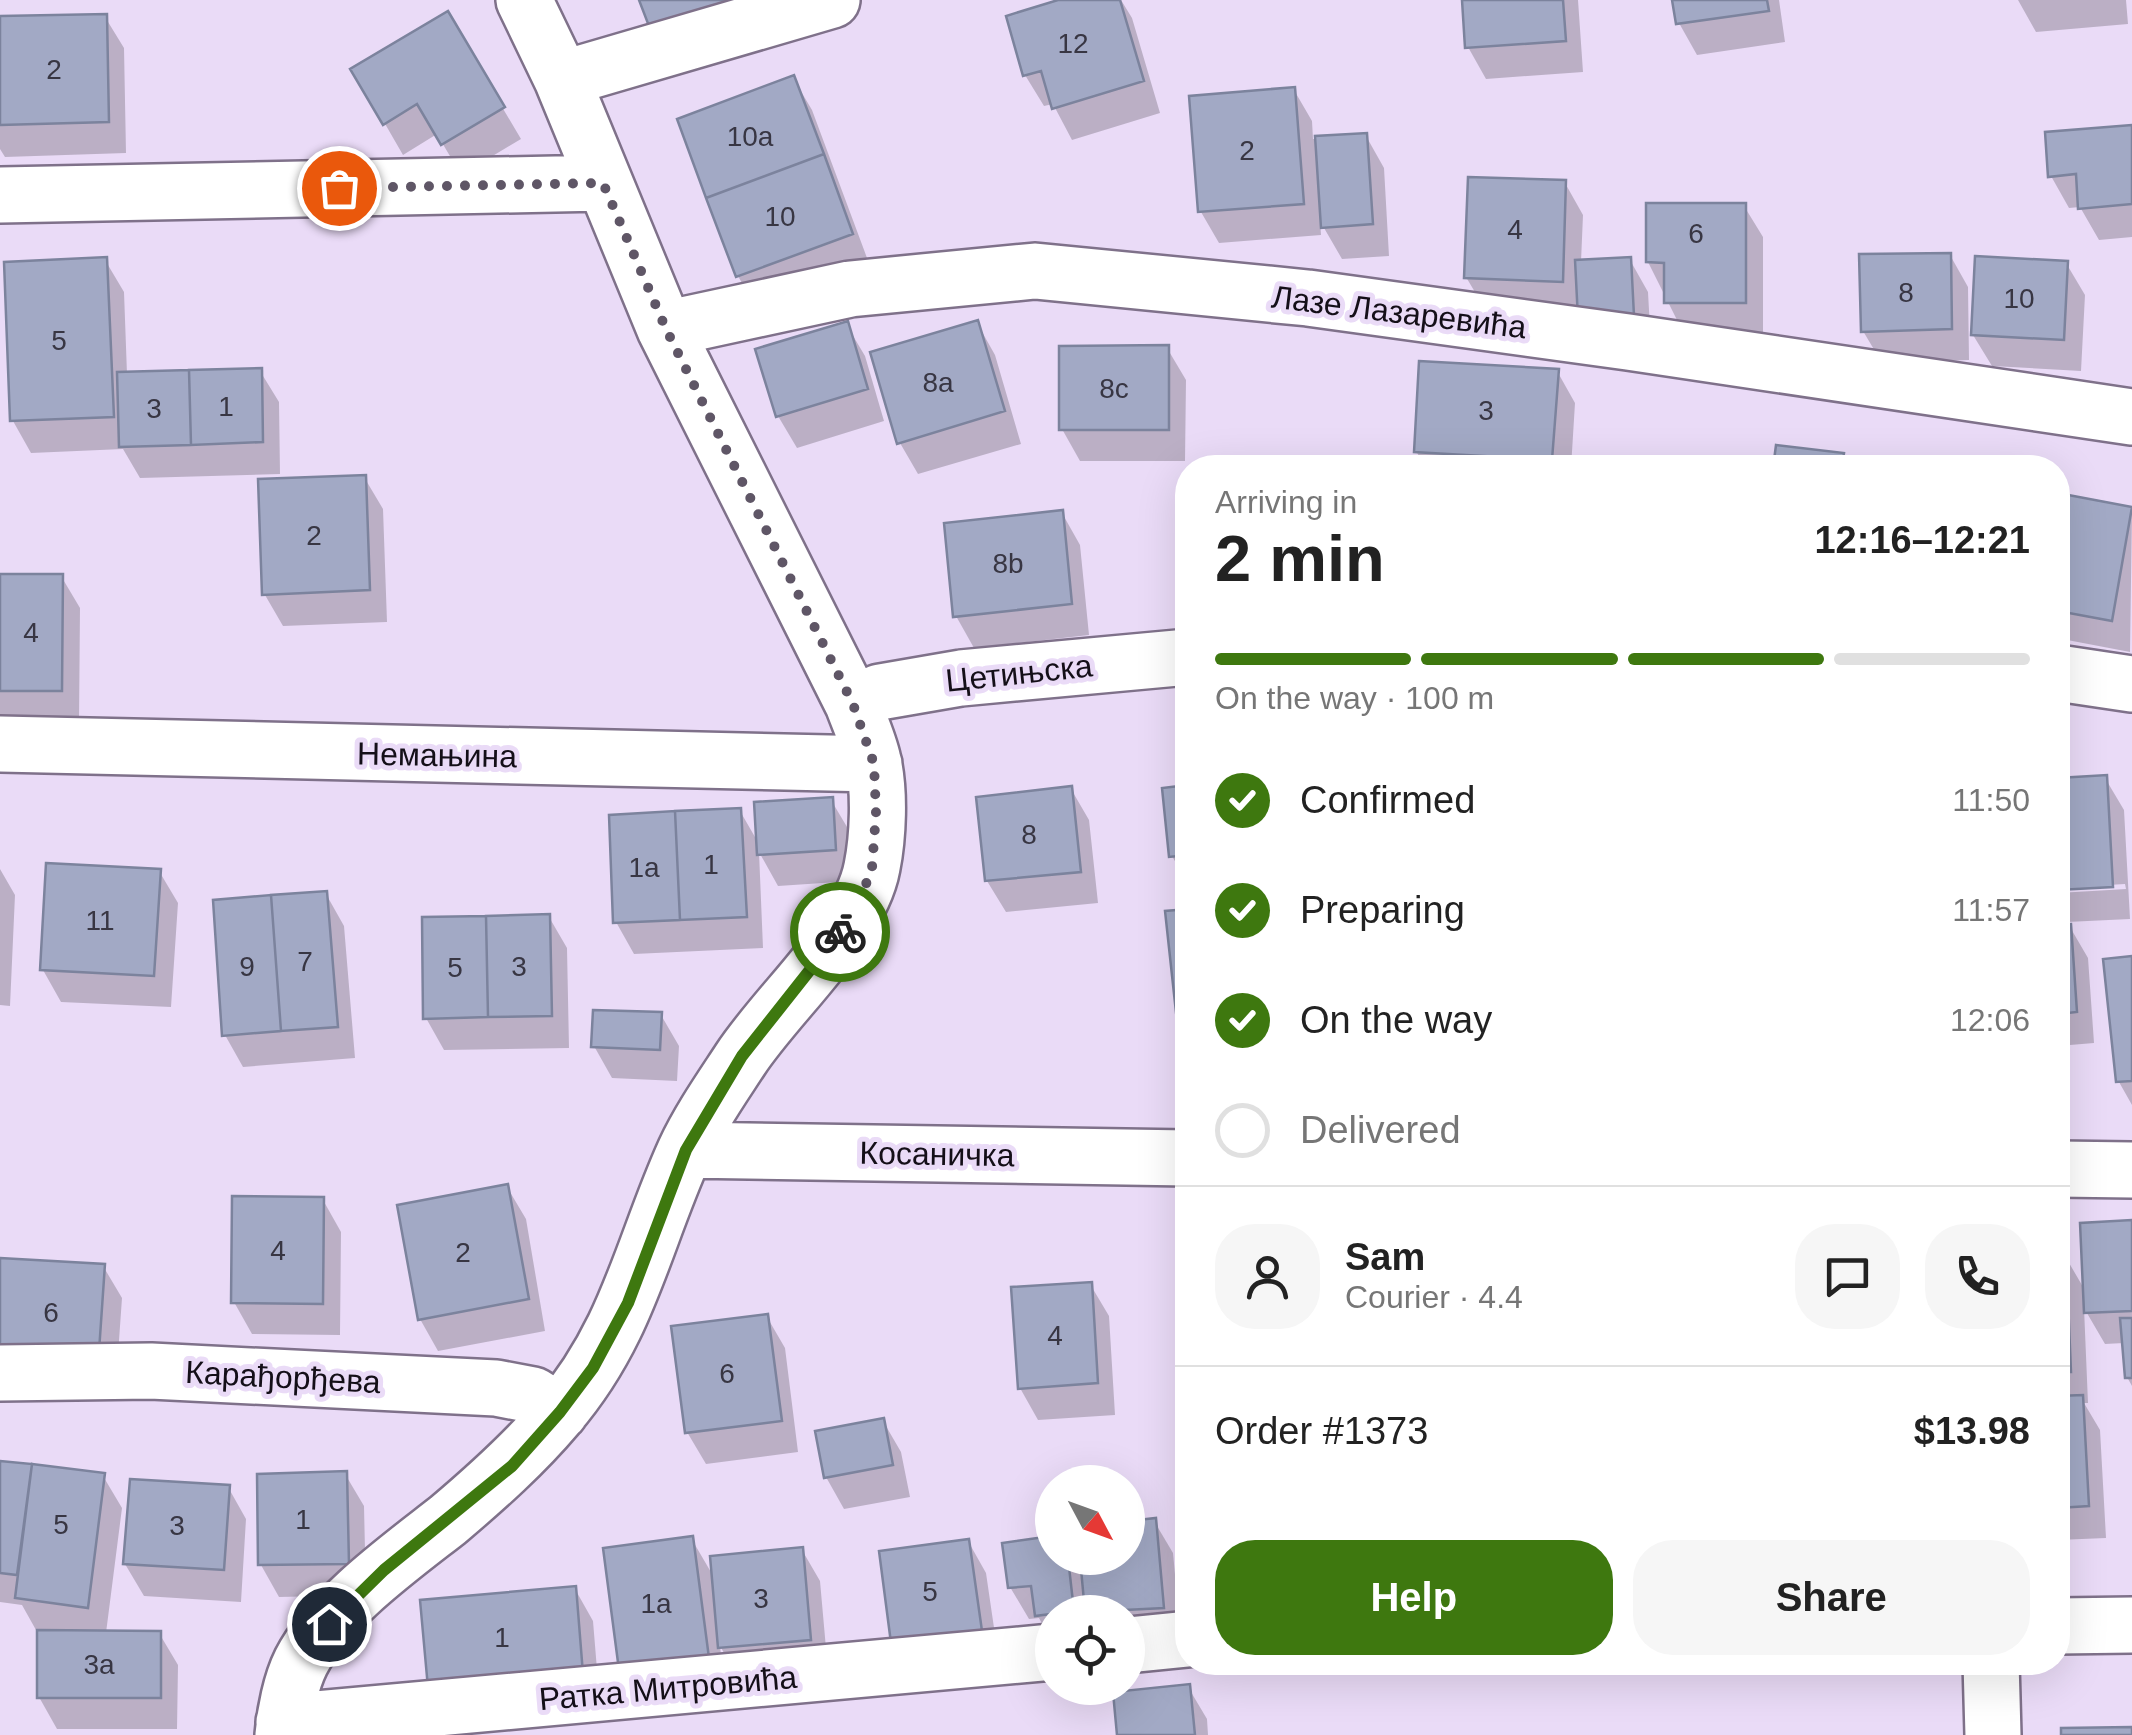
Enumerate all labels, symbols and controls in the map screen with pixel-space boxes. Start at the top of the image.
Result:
house number: 12 [1057,28,1089,59]
house number: 2 [46,54,62,85]
house number: 10a [727,121,774,152]
house number: 2 [1239,135,1255,166]
pin [297,146,382,231]
icon: bag [312,161,367,216]
house number: 10 [764,201,796,232]
house number: 4 [1507,214,1523,245]
house number: 6 [1688,218,1704,249]
house number: 8 [1898,277,1914,308]
street label: Лазе Лазаревића [1270,279,1529,346]
house number: 10 [2003,283,2035,314]
house number: 5 [51,325,67,356]
house number: 8a [922,367,954,398]
house number: 8c [1099,373,1129,404]
house number: 1 [218,391,234,422]
house number: 3 [146,393,162,424]
house number: 3 [1478,395,1494,426]
text: Arriving in [1215,484,1357,520]
text: 12:16–12:21 [1814,519,2030,561]
house number: 2 [306,520,322,551]
text: 2 min [1215,522,1385,595]
house number: 8b [992,548,1024,579]
house number: 4 [23,617,39,648]
street label: Цетињска [944,647,1094,699]
text: On the way · 100 m [1215,680,1494,716]
street label: Немањина [357,736,518,774]
icon: check [1215,773,1270,828]
text: Confirmed [1300,779,1475,821]
text: 11:50 [1952,782,2030,818]
house number: 8 [1021,819,1037,850]
house number: 1 [703,849,719,880]
house number: 1a [628,852,660,883]
courier [790,882,890,982]
icon: check [1215,883,1270,938]
text: Preparing [1300,889,1465,931]
text: 11:57 [1952,892,2030,928]
house number: 11 [85,905,115,936]
icon: bike [813,905,868,960]
house number: 7 [297,946,313,977]
house number: 9 [239,951,255,982]
house number: 3 [511,951,527,982]
house number: 5 [447,952,463,983]
icon: check [1215,993,1270,1048]
text: On the way [1300,999,1492,1041]
text: 12:06 [1950,1002,2030,1038]
text: Delivered [1300,1109,1461,1151]
street label: Косаничка [859,1135,1015,1173]
button: person [1215,1224,1320,1329]
button: chat [1795,1224,1900,1329]
button: phone [1925,1224,2030,1329]
house number: 4 [270,1235,286,1266]
text: Sam [1345,1236,1425,1278]
house number: 2 [455,1237,471,1268]
text: Courier · 4.4 [1345,1279,1523,1315]
house number: 6 [43,1297,59,1328]
house number: 4 [1047,1320,1063,1351]
street label: Карађорђева [184,1354,382,1400]
house number: 6 [719,1358,735,1389]
text: Order #1373 [1215,1410,1428,1452]
text: $13.98 [1914,1410,2030,1452]
north arrow [1035,1465,1145,1575]
map controls [1035,1465,1145,1705]
house number: 1 [295,1504,311,1535]
house number: 5 [53,1509,69,1540]
house number: 3 [169,1510,185,1541]
button: Help [1215,1540,1613,1655]
button: Share [1633,1540,2030,1655]
house number: 5 [922,1576,938,1607]
pin [287,1582,372,1667]
house number: 3 [753,1583,769,1614]
house number: 1a [640,1588,672,1619]
button: locate [1035,1595,1145,1705]
icon: home [302,1597,357,1652]
house number: 1 [494,1622,510,1653]
house number: 3a [83,1649,115,1680]
street label: Ратка Митровића [538,1659,799,1717]

